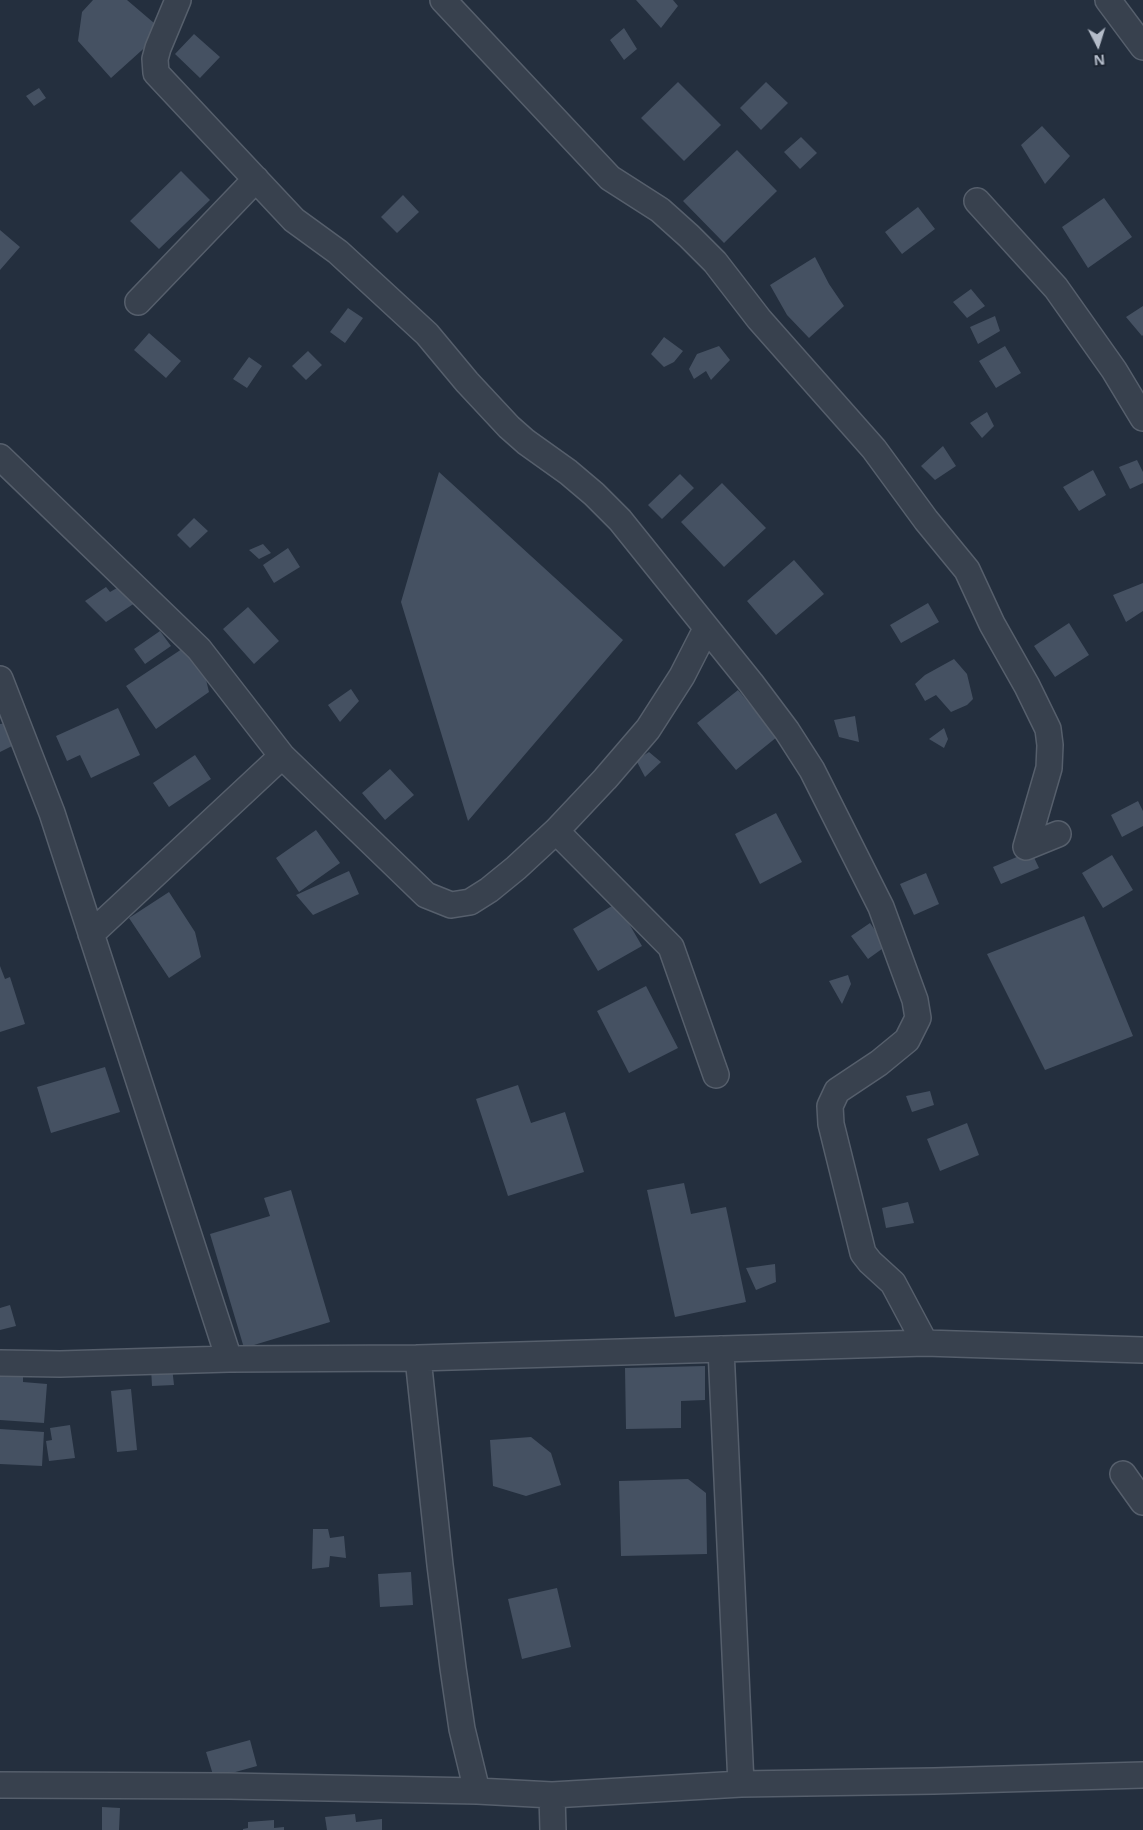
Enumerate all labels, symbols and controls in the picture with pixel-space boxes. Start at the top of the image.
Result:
north arrow [1073,20,1123,70]
text: N [1093,50,1106,70]

